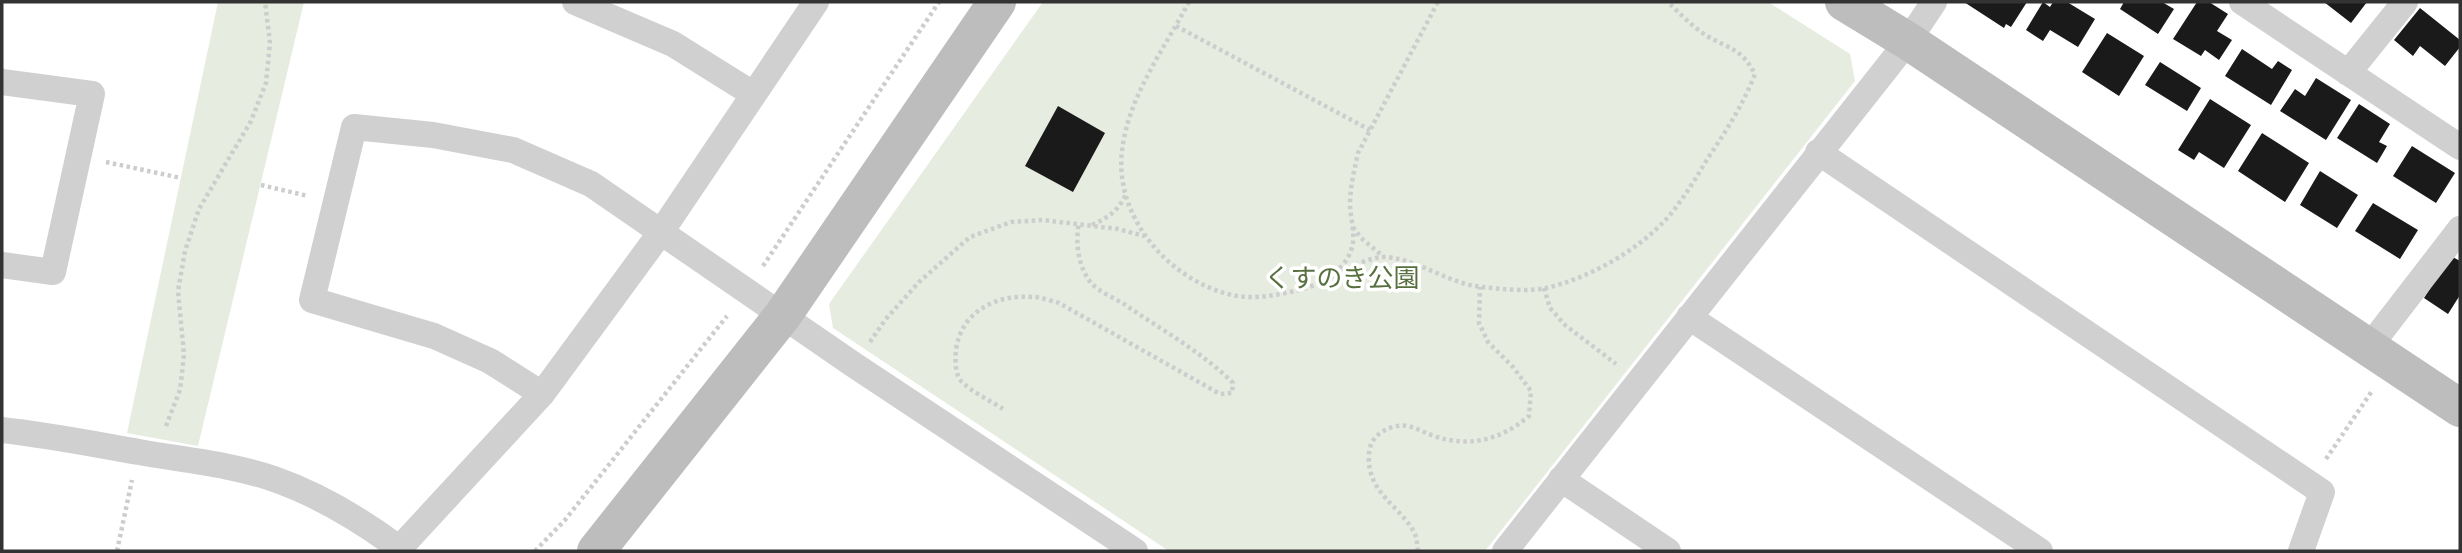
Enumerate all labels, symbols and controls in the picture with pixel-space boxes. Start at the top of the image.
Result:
park label: くすのき公園 [1264,261,1420,292]

